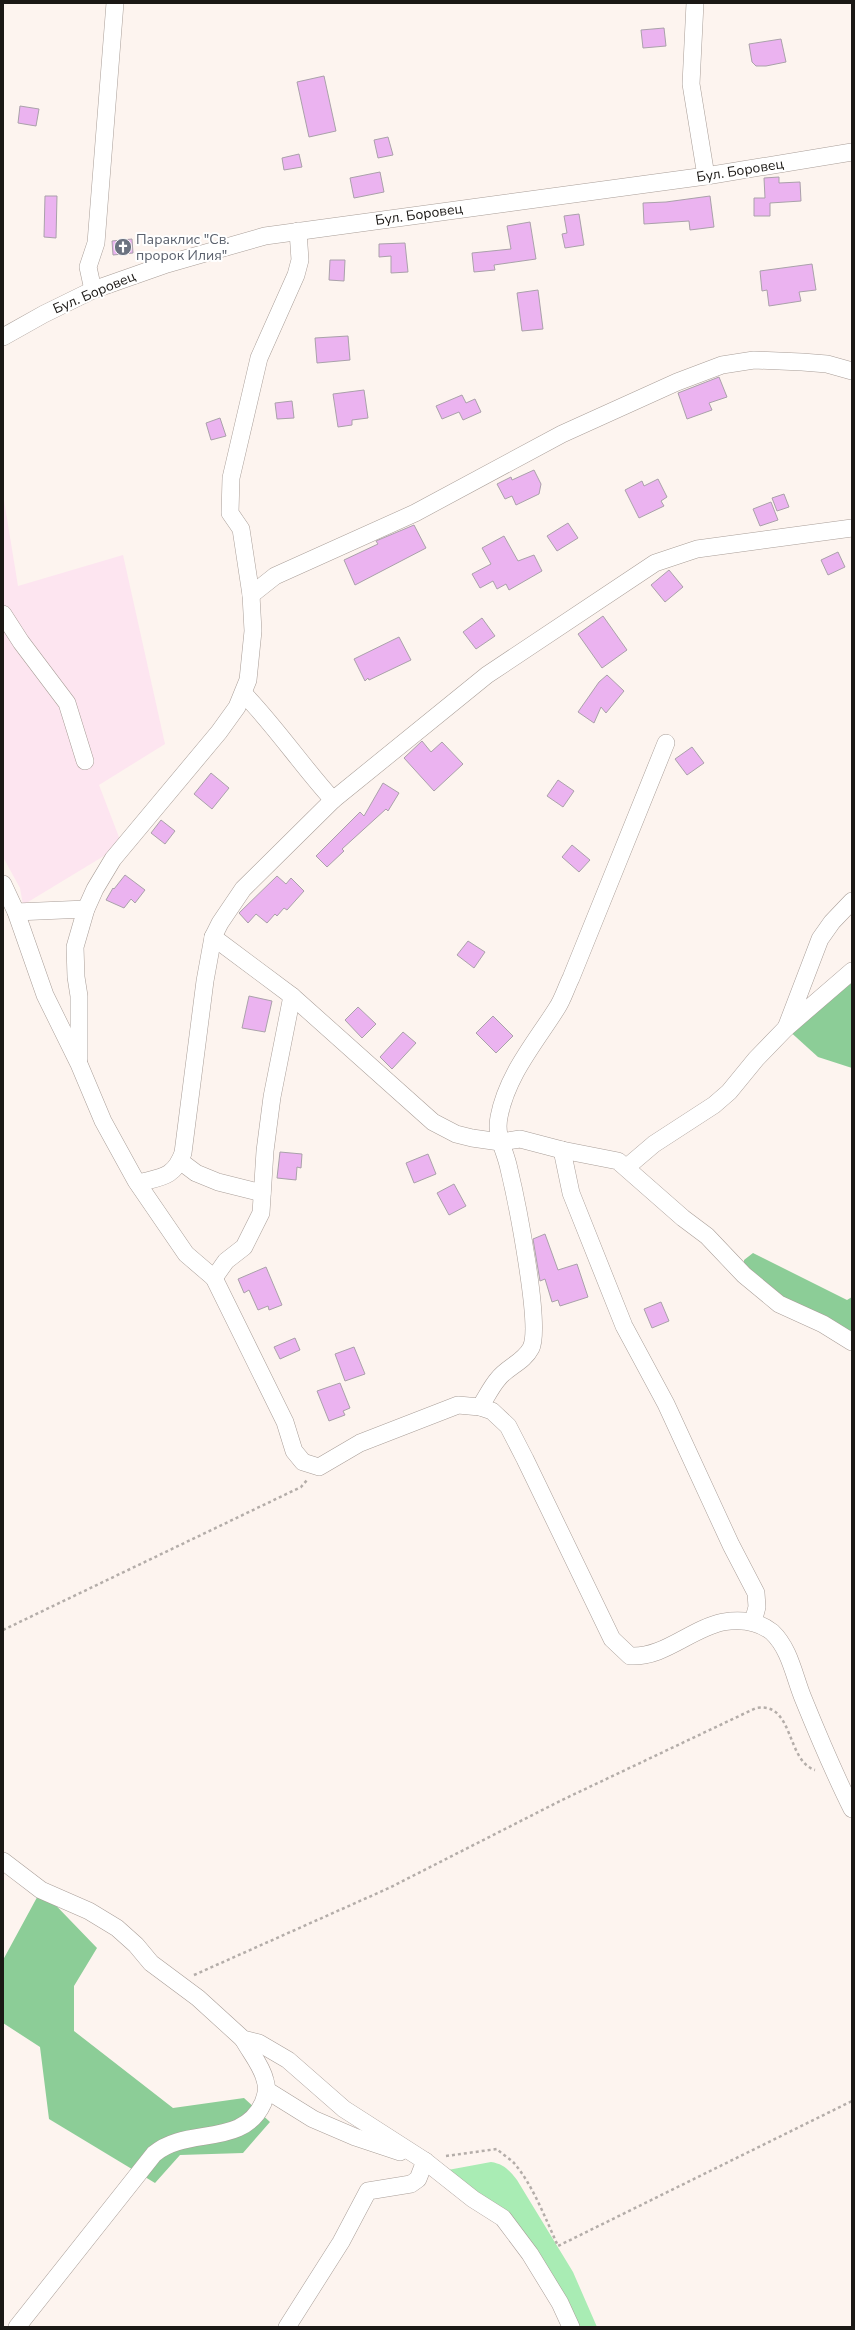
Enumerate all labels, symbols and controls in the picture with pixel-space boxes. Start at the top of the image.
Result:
street label: Бул. Боровец [695,154,785,187]
street label: Бул. Боровец [374,199,464,230]
place label: Параклис "Св. пророк Илия" [136,230,230,265]
church icon: Параклис "Св. пророк Илия" [113,237,133,257]
street label: Бул. Боровец [50,267,138,318]

